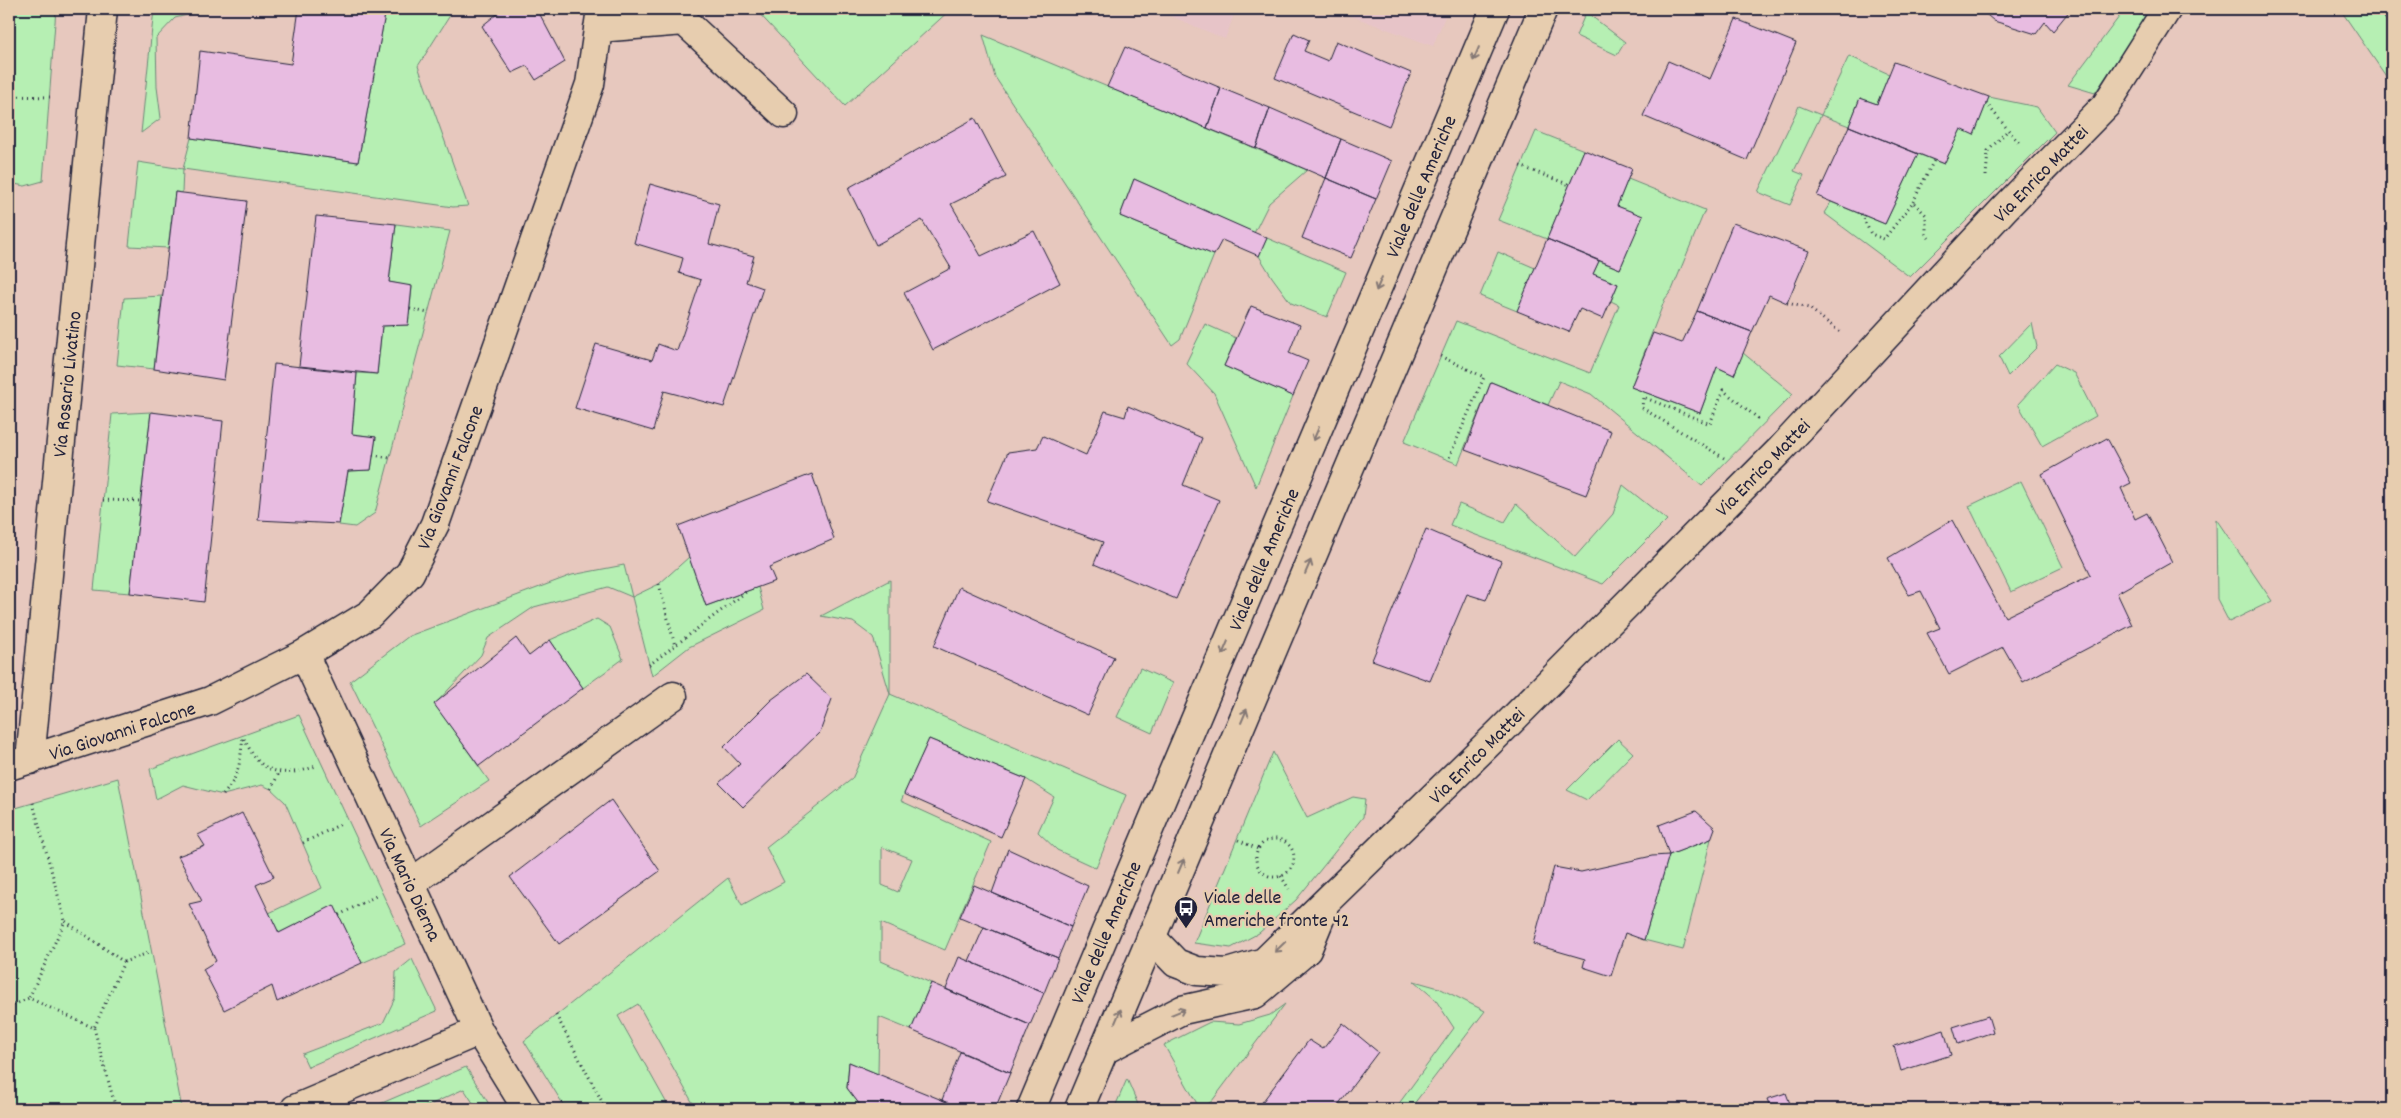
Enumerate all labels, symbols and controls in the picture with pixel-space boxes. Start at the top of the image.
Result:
one-way arrow [1470,46,1480,61]
street label: Viale delle Americhe [1380,111,1466,263]
street label: Via Enrico Mattei [1988,120,2096,230]
one-way arrow [1373,276,1383,291]
street label: Via Rosario Livatino [47,310,91,459]
street label: Via Giovanni Falcone [411,402,492,554]
street label: Via Enrico Mattei [1710,414,1818,524]
one-way arrow [1310,426,1320,441]
street label: Viale delle Americhe [1223,484,1309,636]
one-way arrow [1303,560,1313,575]
one-way arrow [1220,640,1230,655]
street label: Via Giovanni Falcone [46,696,200,770]
street label: Via Enrico Mattei [1424,702,1533,812]
one-way arrow [1240,709,1250,724]
street label: Via Mario Dierna [370,824,447,947]
street label: Viale delle Americhe [1065,857,1151,1009]
one-way arrow [1177,859,1186,874]
place label: Viale delle Americhe fronte 42 [1204,885,1350,936]
bus stop icon: Viale delle Americhe fronte 42 [1173,895,1199,929]
one-way arrow [1274,941,1286,953]
one-way arrow [1170,1007,1185,1017]
one-way arrow [1114,1009,1123,1024]

